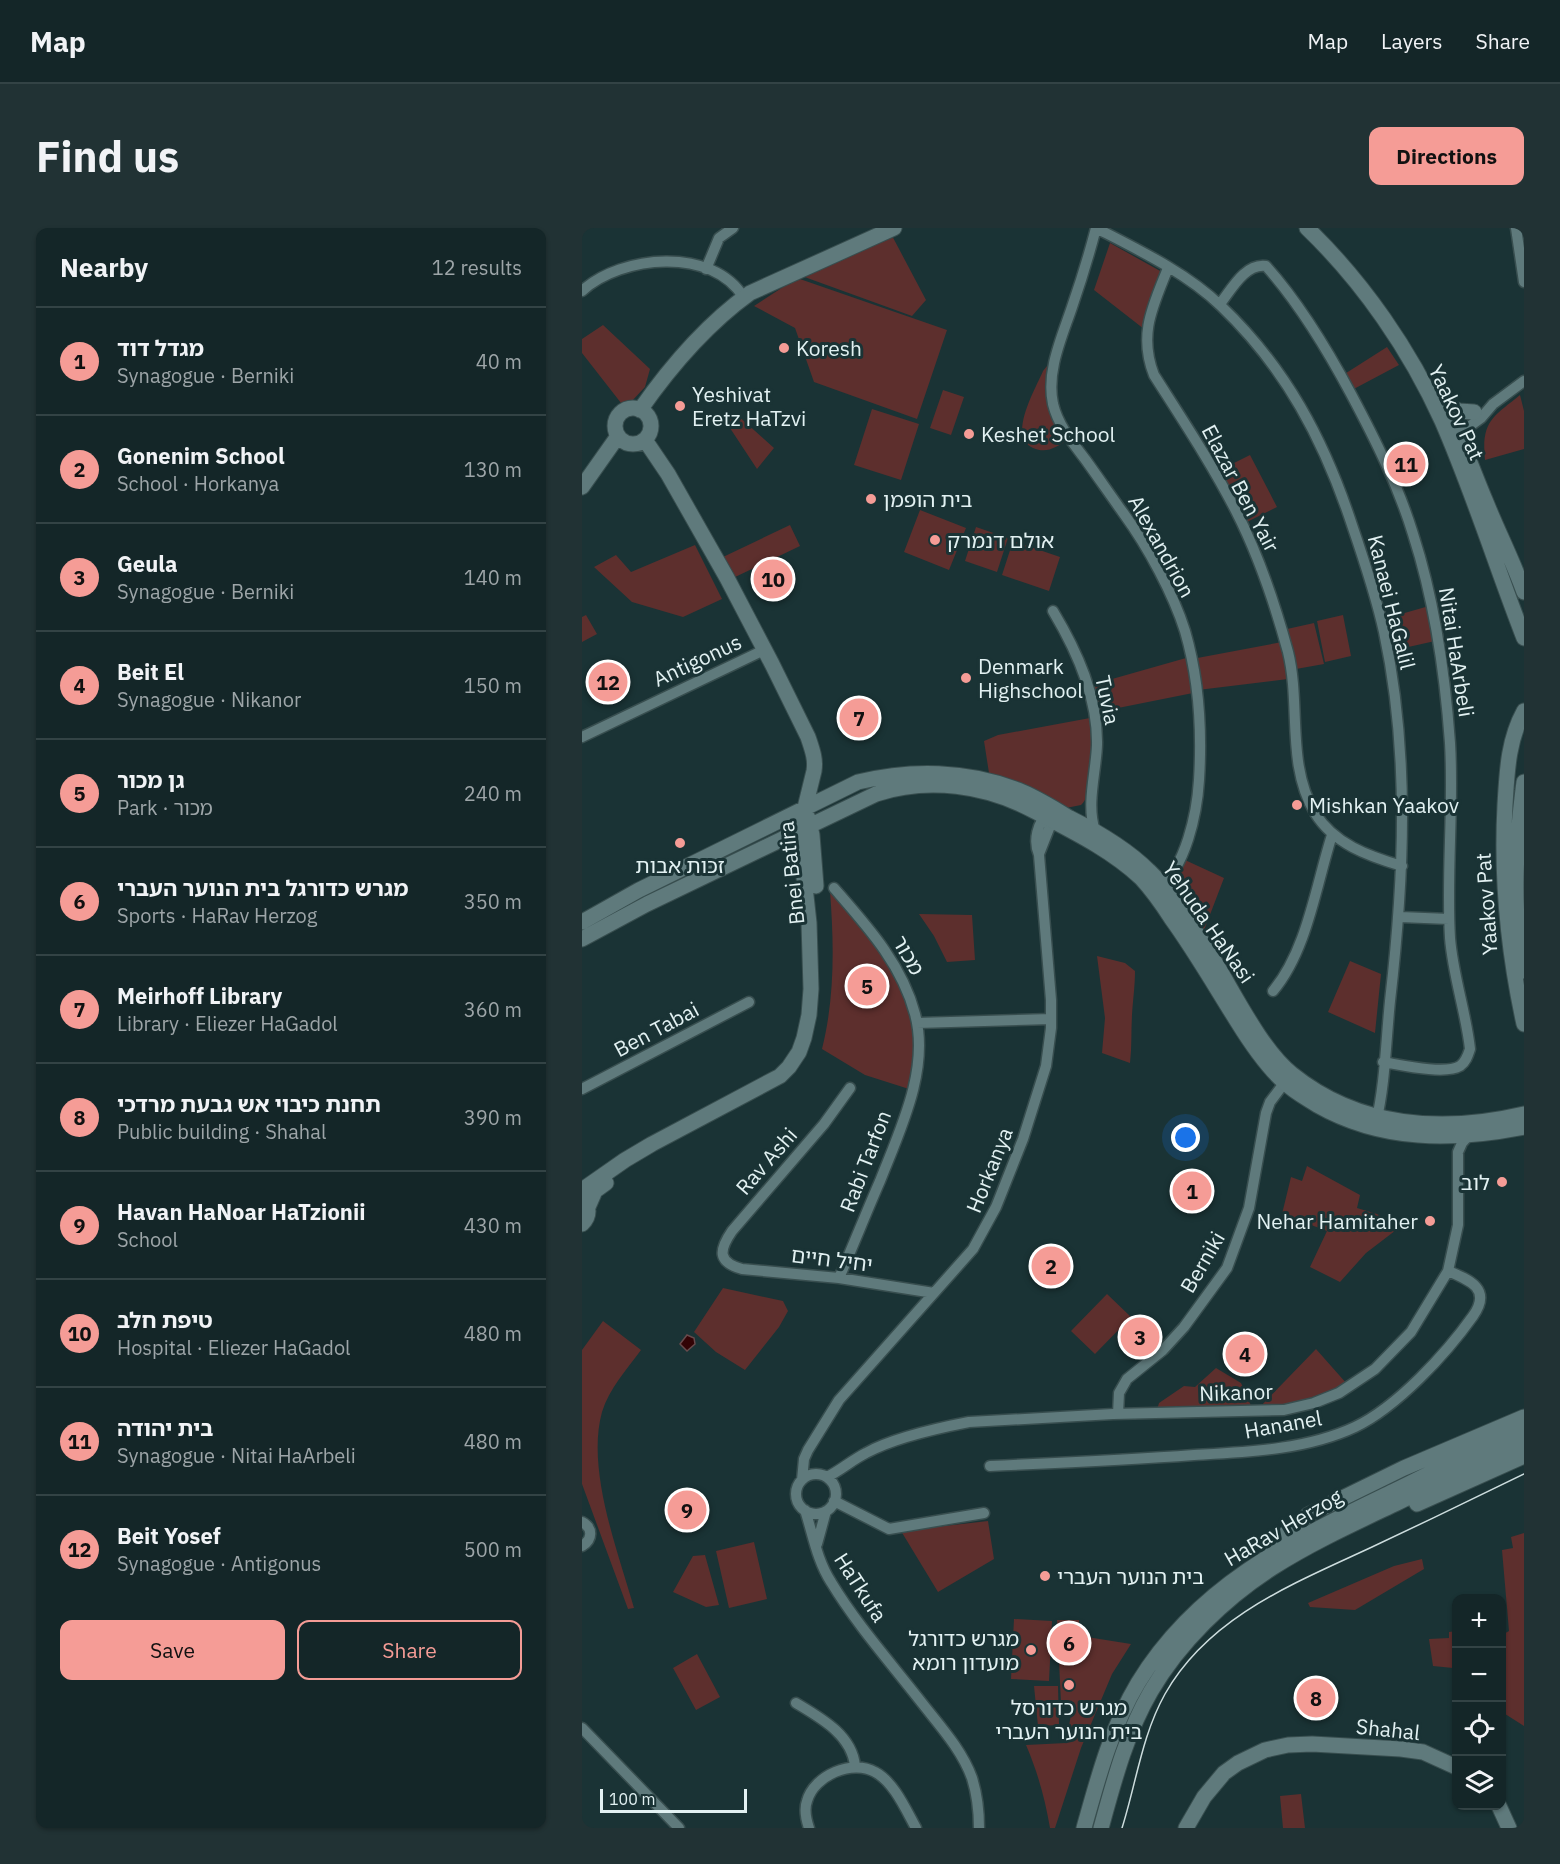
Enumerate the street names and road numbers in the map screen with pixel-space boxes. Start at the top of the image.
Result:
street label: Yaakov Pat [1423,360,1491,464]
street label: Elazar Ben Yair [1196,419,1286,557]
street label: Alexandrion [1122,490,1202,602]
street label: Kanaei HaGalil [1362,532,1422,672]
street label: Nitai HaArbeli [1433,585,1481,719]
street label: Antigonus [648,627,746,693]
street label: Tuvia [1089,673,1127,727]
street label: Bnei Batira [772,820,810,926]
street label: Yaakov Pat [1468,852,1504,956]
street label: Yehuda HaNasi [1157,856,1261,988]
street label: מכור [887,930,932,980]
street label: Ben Tabai [609,995,703,1063]
street label: Rabi Tarfon [833,1106,897,1216]
street label: Rav Ashi [729,1121,803,1201]
street label: Horkanya [959,1123,1019,1217]
street label: Berniki [1173,1226,1231,1298]
street label: יחיל חיים [790,1240,874,1278]
street label: Nikanor [1199,1377,1274,1407]
street label: Hananel [1242,1403,1324,1445]
street label: HaRav Herzog [1219,1482,1347,1572]
street label: HaTkufa [828,1547,894,1627]
street label: Shahal [1355,1712,1422,1746]

